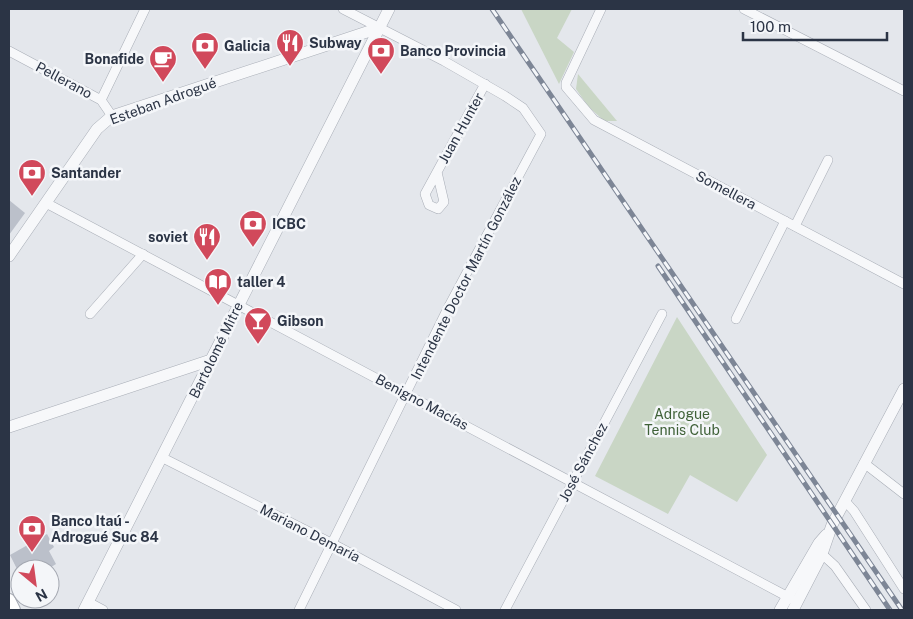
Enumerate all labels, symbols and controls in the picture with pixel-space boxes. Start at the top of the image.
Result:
scale bar [743,10,887,42]
text: 100 m [750,18,791,35]
restaurant icon: Subway [275,28,305,67]
bank icon: Galicia [190,31,220,70]
place label: Subway [309,35,362,51]
bank icon: Banco Provincia [366,36,396,75]
place label: Galicia [224,38,270,54]
place label: Banco Provincia [400,43,506,59]
cafe icon: Bonafide [148,44,178,83]
place label: Bonafide [84,51,144,67]
street label: Pellerano [33,58,95,102]
street label: Esteban Adrogué [108,74,218,128]
street label: Juan Hunter [435,90,487,166]
bank icon: Santander [17,158,47,197]
place label: Santander [51,165,121,181]
street label: Somellera [693,167,759,213]
street label: Intendente Doctor Martín González [408,174,524,382]
bank icon: ICBC [238,209,268,248]
place label: ICBC [272,216,306,232]
restaurant icon: soviet [192,222,222,261]
place label: soviet [148,229,188,245]
library icon: taller 4 [203,267,233,306]
place label: taller 4 [237,274,286,290]
street label: Bartolomé Mitre [186,299,246,401]
bar icon: Gibson [243,306,273,345]
place label: Gibson [277,313,324,329]
street label: Benigno Macías [373,371,471,433]
park label: Adrogue Tennis Club [644,406,720,438]
street label: José Sánchez [556,420,611,504]
street label: Mariano Demaría [257,501,363,565]
place label: Banco Itaú - Adrogué Suc 84 [51,513,159,545]
bank icon: Banco Itaú - Adrogué Suc 84 [17,514,47,553]
north arrow [10,559,60,609]
text: N [33,586,50,605]

